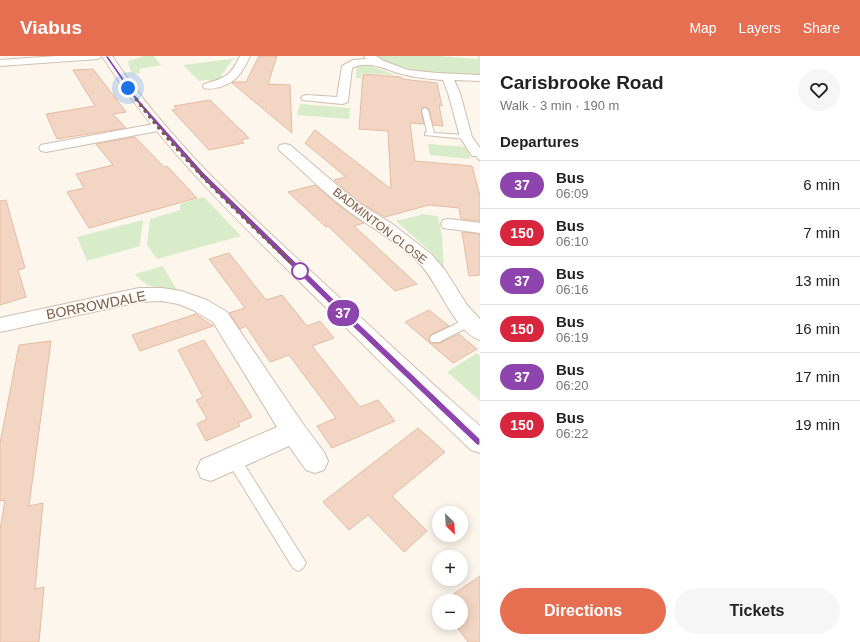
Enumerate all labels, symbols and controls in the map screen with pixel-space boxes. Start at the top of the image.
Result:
text: Viabus [20,17,82,38]
text: Map [689,20,717,36]
text: Layers [739,20,781,36]
text: Share [803,20,840,36]
button: heart [798,69,840,111]
text: Carisbrooke Road [500,72,664,93]
your location [118,78,138,98]
text: Walk · 3 min · 190 m [500,98,619,113]
text: Departures [500,133,579,150]
text: Bus [556,169,584,186]
text: 6 min [803,176,840,193]
text: 37 [514,177,530,193]
street label: BADMINTON CLOSE [330,185,430,267]
text: 06:09 [556,186,589,201]
text: Bus [556,217,584,234]
text: 7 min [803,224,840,241]
text: 150 [510,225,534,241]
text: 06:10 [556,234,589,249]
unlabelled marker [291,262,309,280]
text: Bus [556,265,584,282]
text: 13 min [795,272,840,289]
text: 37 [514,273,530,289]
text: 06:16 [556,282,589,297]
street label: BORROWDALE [45,287,147,323]
line badge: 37 [325,300,361,326]
text: 37 [335,305,351,321]
text: Bus [556,313,584,330]
text: 16 min [795,320,840,337]
text: 150 [510,321,534,337]
text: 06:19 [556,330,589,345]
text: Bus [556,361,584,378]
text: 17 min [795,368,840,385]
text: 37 [514,369,530,385]
text: 06:20 [556,378,589,393]
text: Bus [556,409,584,426]
text: 19 min [795,416,840,433]
text: 150 [510,417,534,433]
text: 06:22 [556,426,589,441]
north arrow [432,506,468,542]
map controls [432,506,468,630]
button: + [432,550,468,586]
button: Directions [500,588,666,634]
button: Tickets [674,588,840,634]
button: − [432,594,468,630]

